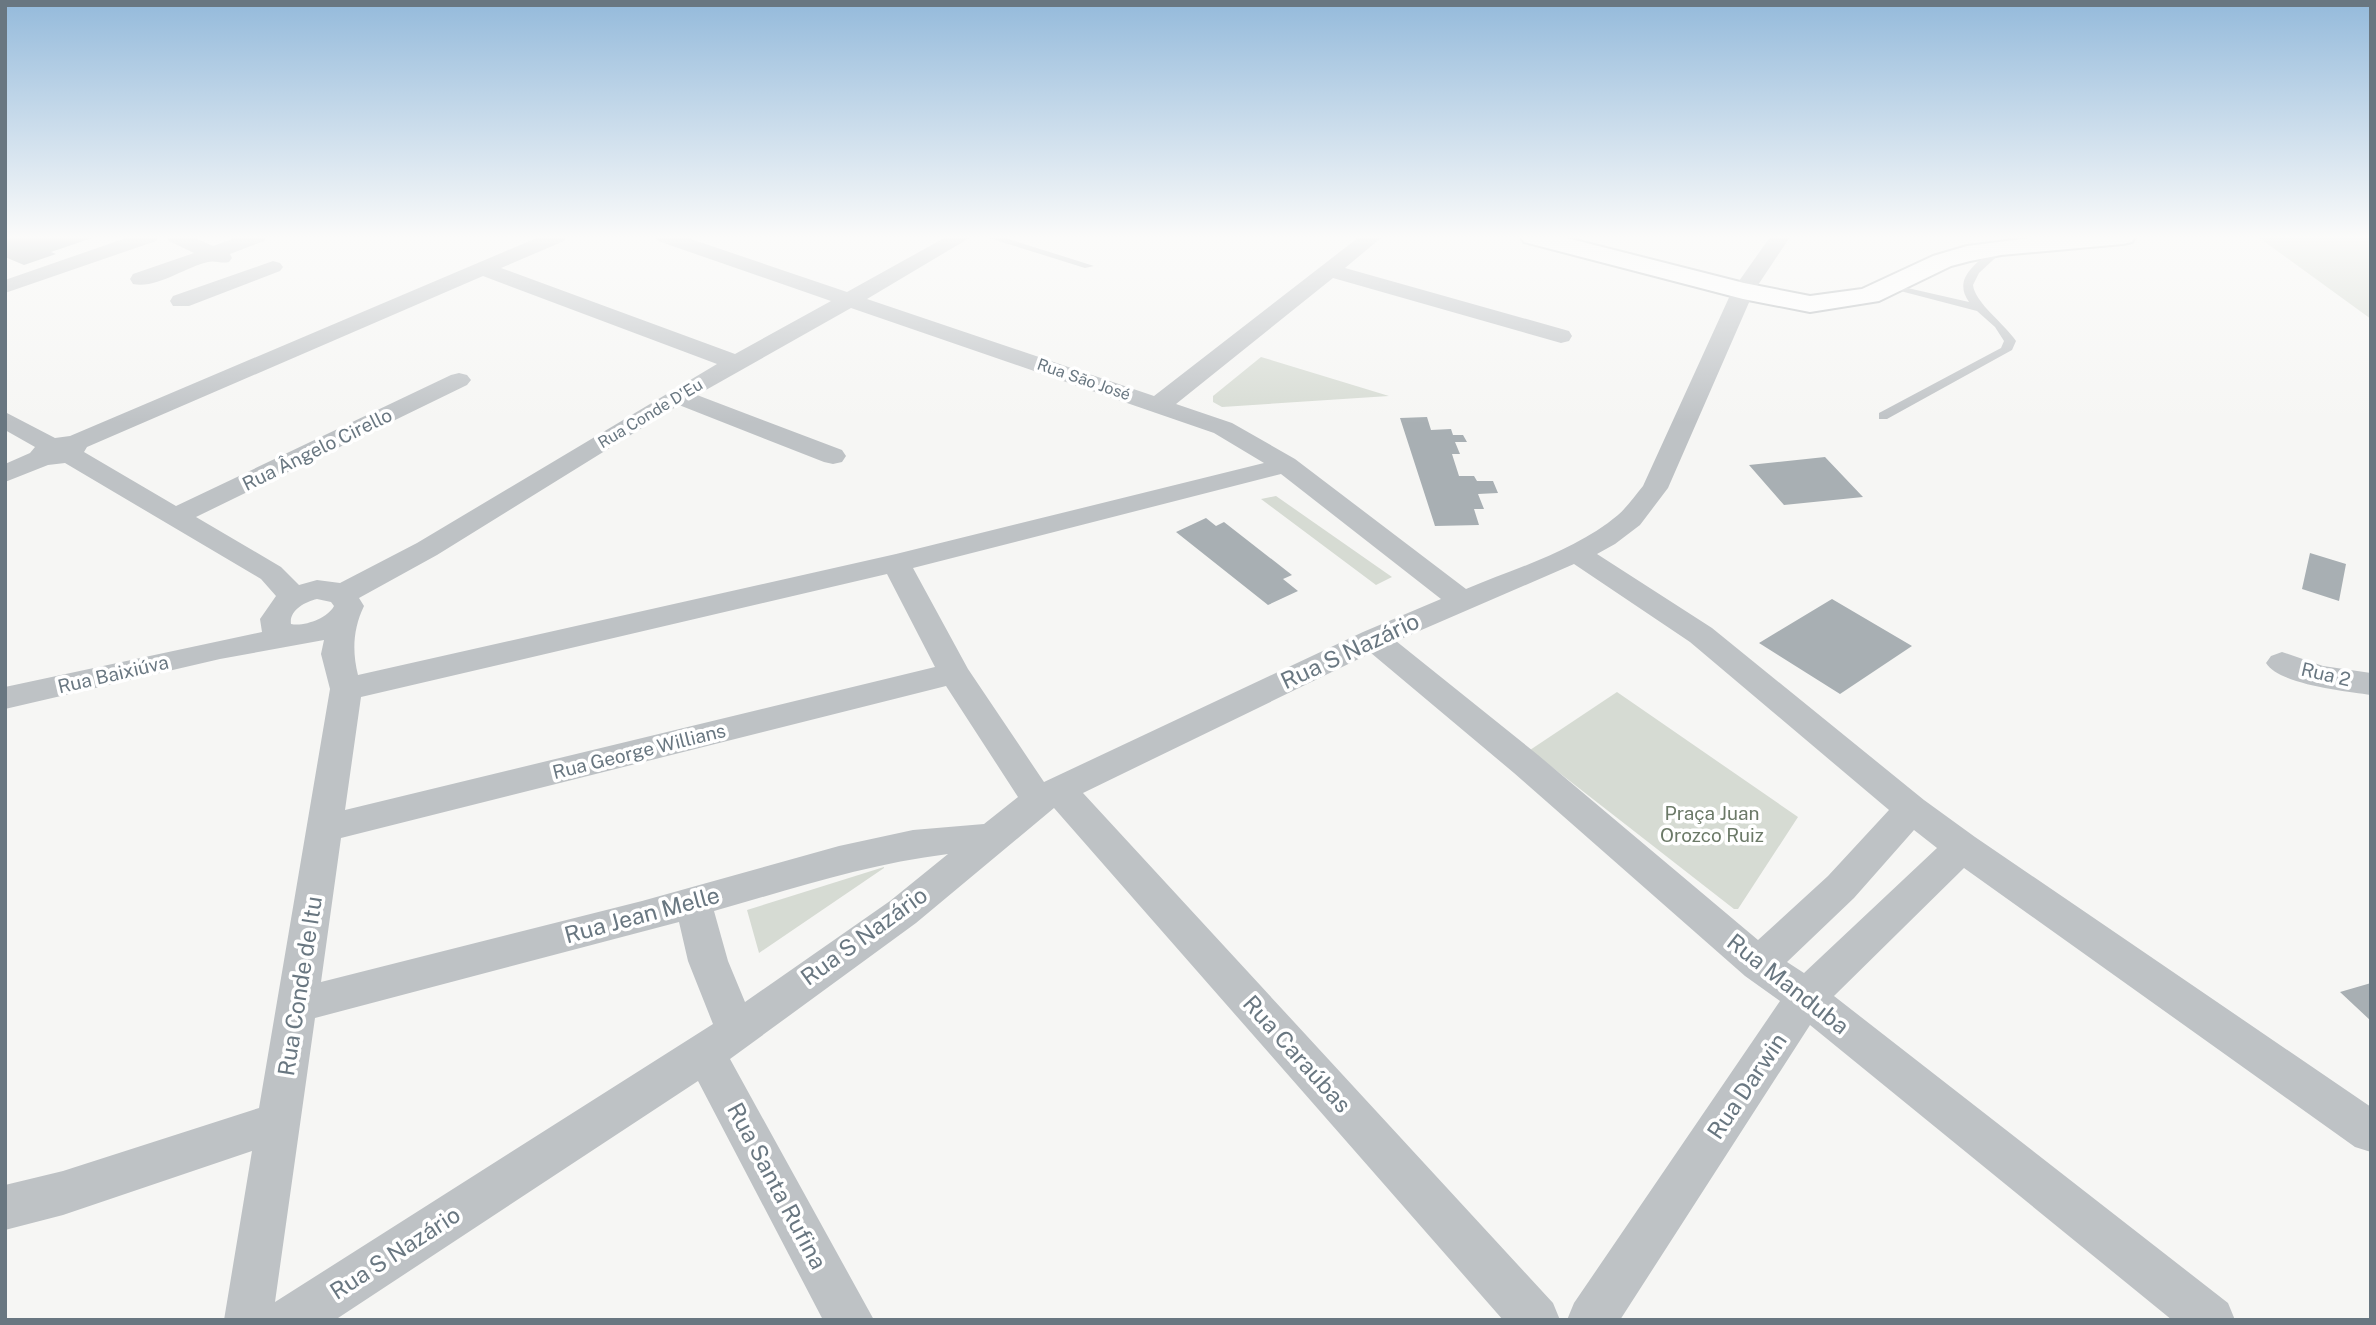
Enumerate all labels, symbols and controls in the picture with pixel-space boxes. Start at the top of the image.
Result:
street label: Rua São José [1035,355,1133,404]
street label: Rua Conde D'Eu [595,375,706,452]
street label: Rua Ângelo Cirello [239,403,395,495]
street label: Rua S Nazário [1276,607,1423,694]
street label: Rua Baixiúva [55,651,171,697]
street label: Rua 2 [2299,658,2353,690]
street label: Rua George Willians [550,719,728,783]
park label: Praça Juan Orozco Ruiz [1660,802,1764,846]
street label: Rua Jean Melle [561,881,722,948]
street label: Rua S Nazário [795,881,932,990]
street label: Rua Conde de Itu [272,894,327,1078]
street label: Rua Manduba [1722,928,1854,1039]
street label: Rua Caraúbas [1238,990,1357,1118]
street label: Rua Darwin [1701,1028,1792,1144]
street label: Rua Santa Rufina [722,1098,833,1274]
street label: Rua S Nazário [325,1201,465,1305]

